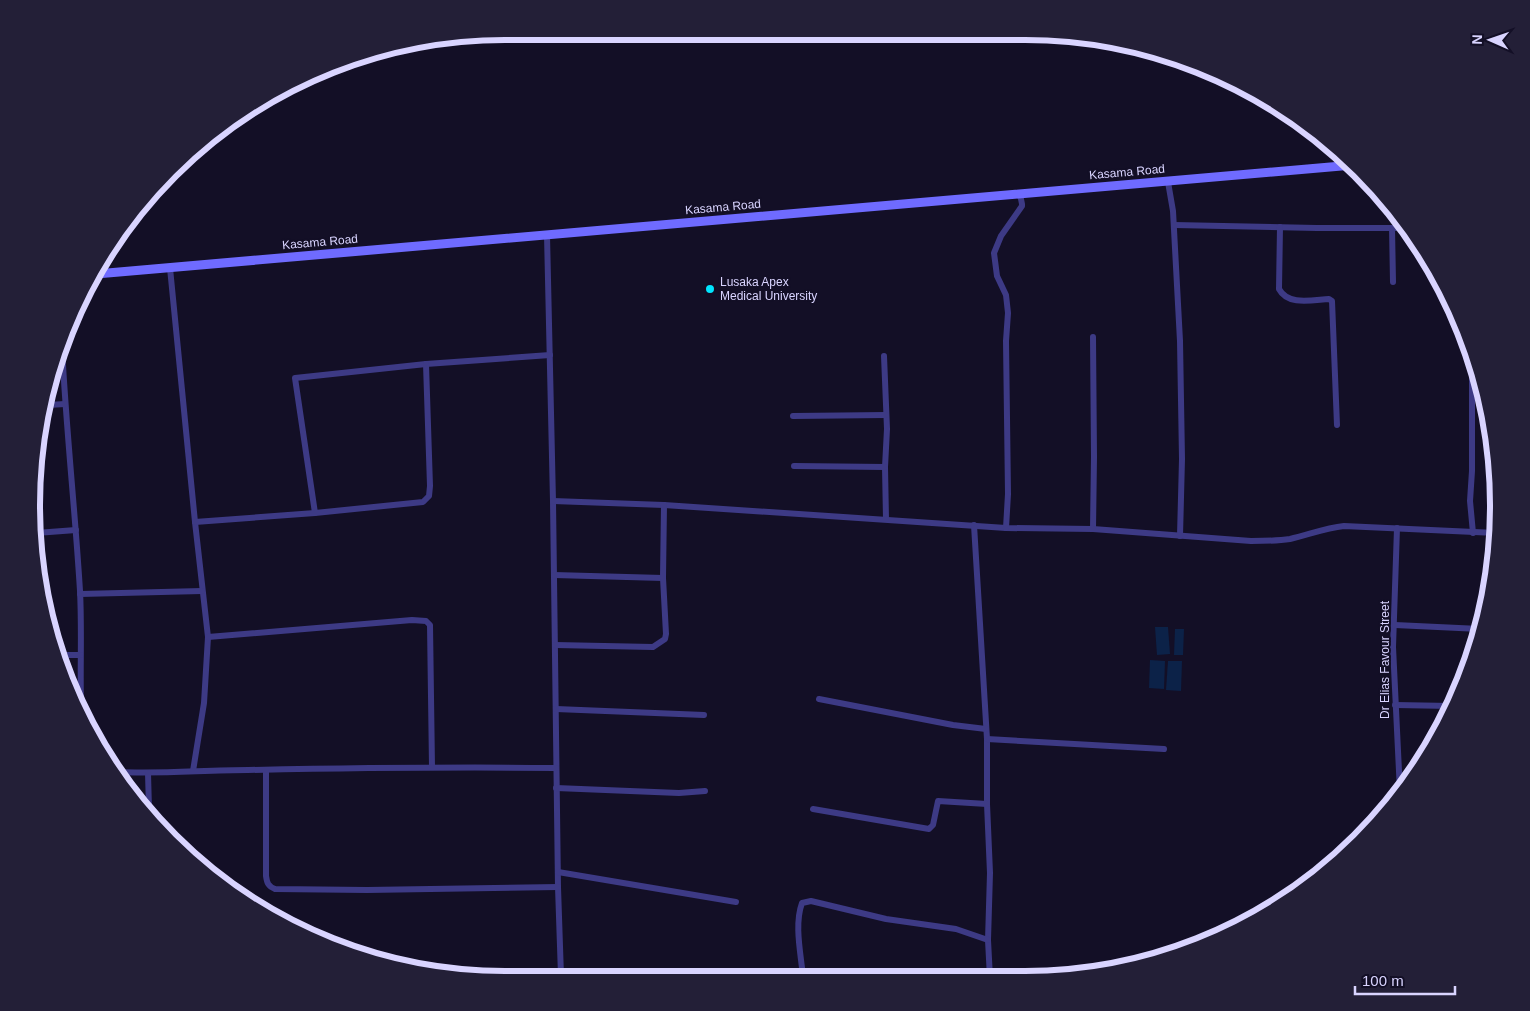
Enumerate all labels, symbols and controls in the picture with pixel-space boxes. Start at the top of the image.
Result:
north arrow [1465,15,1515,65]
text: N [1469,34,1485,45]
street label: Kasama Road [1089,162,1165,182]
street label: Kasama Road [685,197,761,217]
street label: Kasama Road [282,232,358,252]
place label: Lusaka Apex Medical University [720,275,817,303]
marker: Lusaka Apex Medical University [704,283,716,295]
street label: Dr Elias Favour Street [1378,600,1392,719]
scale bar [1355,964,1455,996]
text: 100 m [1362,972,1404,989]

